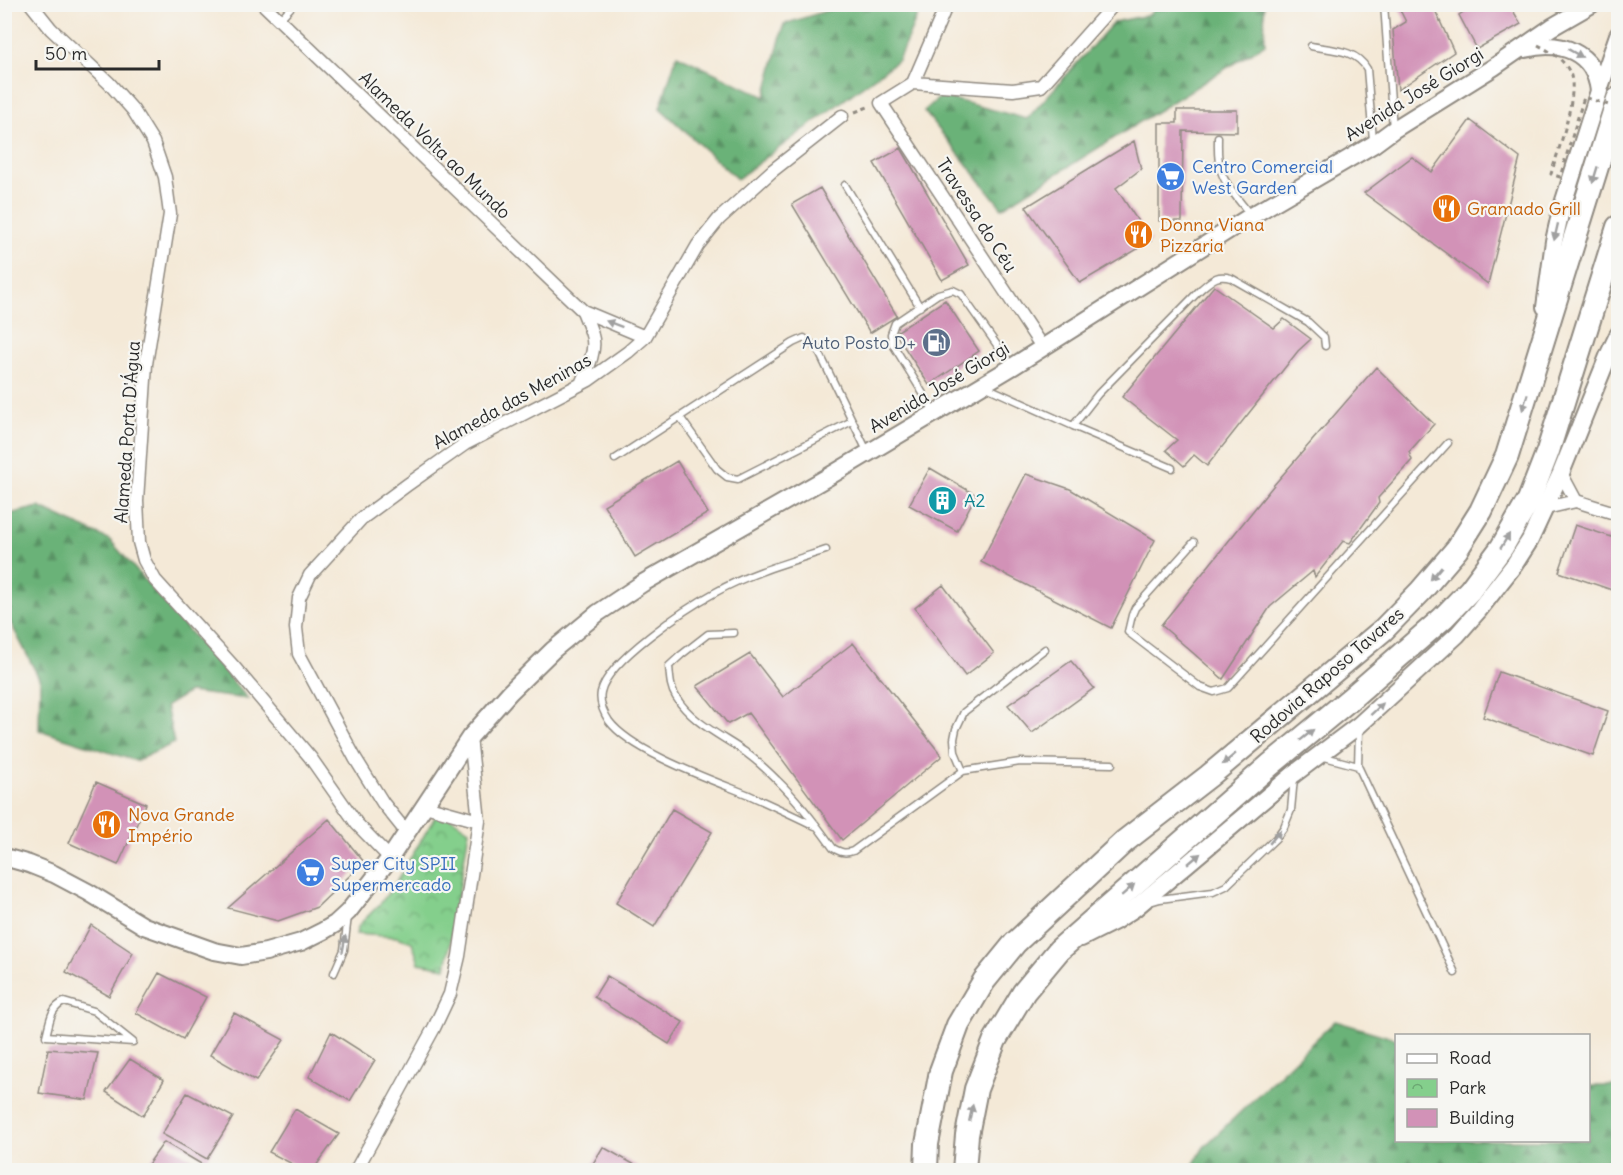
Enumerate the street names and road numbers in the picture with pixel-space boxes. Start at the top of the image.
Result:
street label: Avenida José Giorgi [1340,42,1488,146]
street label: Alameda Volta ao Mundo [354,66,516,224]
street label: Travessa do Céu [932,154,1022,276]
street label: Avenida José Giorgi [865,336,1013,438]
street label: Alameda Porta D'Água [109,340,145,524]
street label: Alameda das Meninas [429,348,595,454]
street label: Rodovia Raposo Tavares [1245,602,1409,748]

